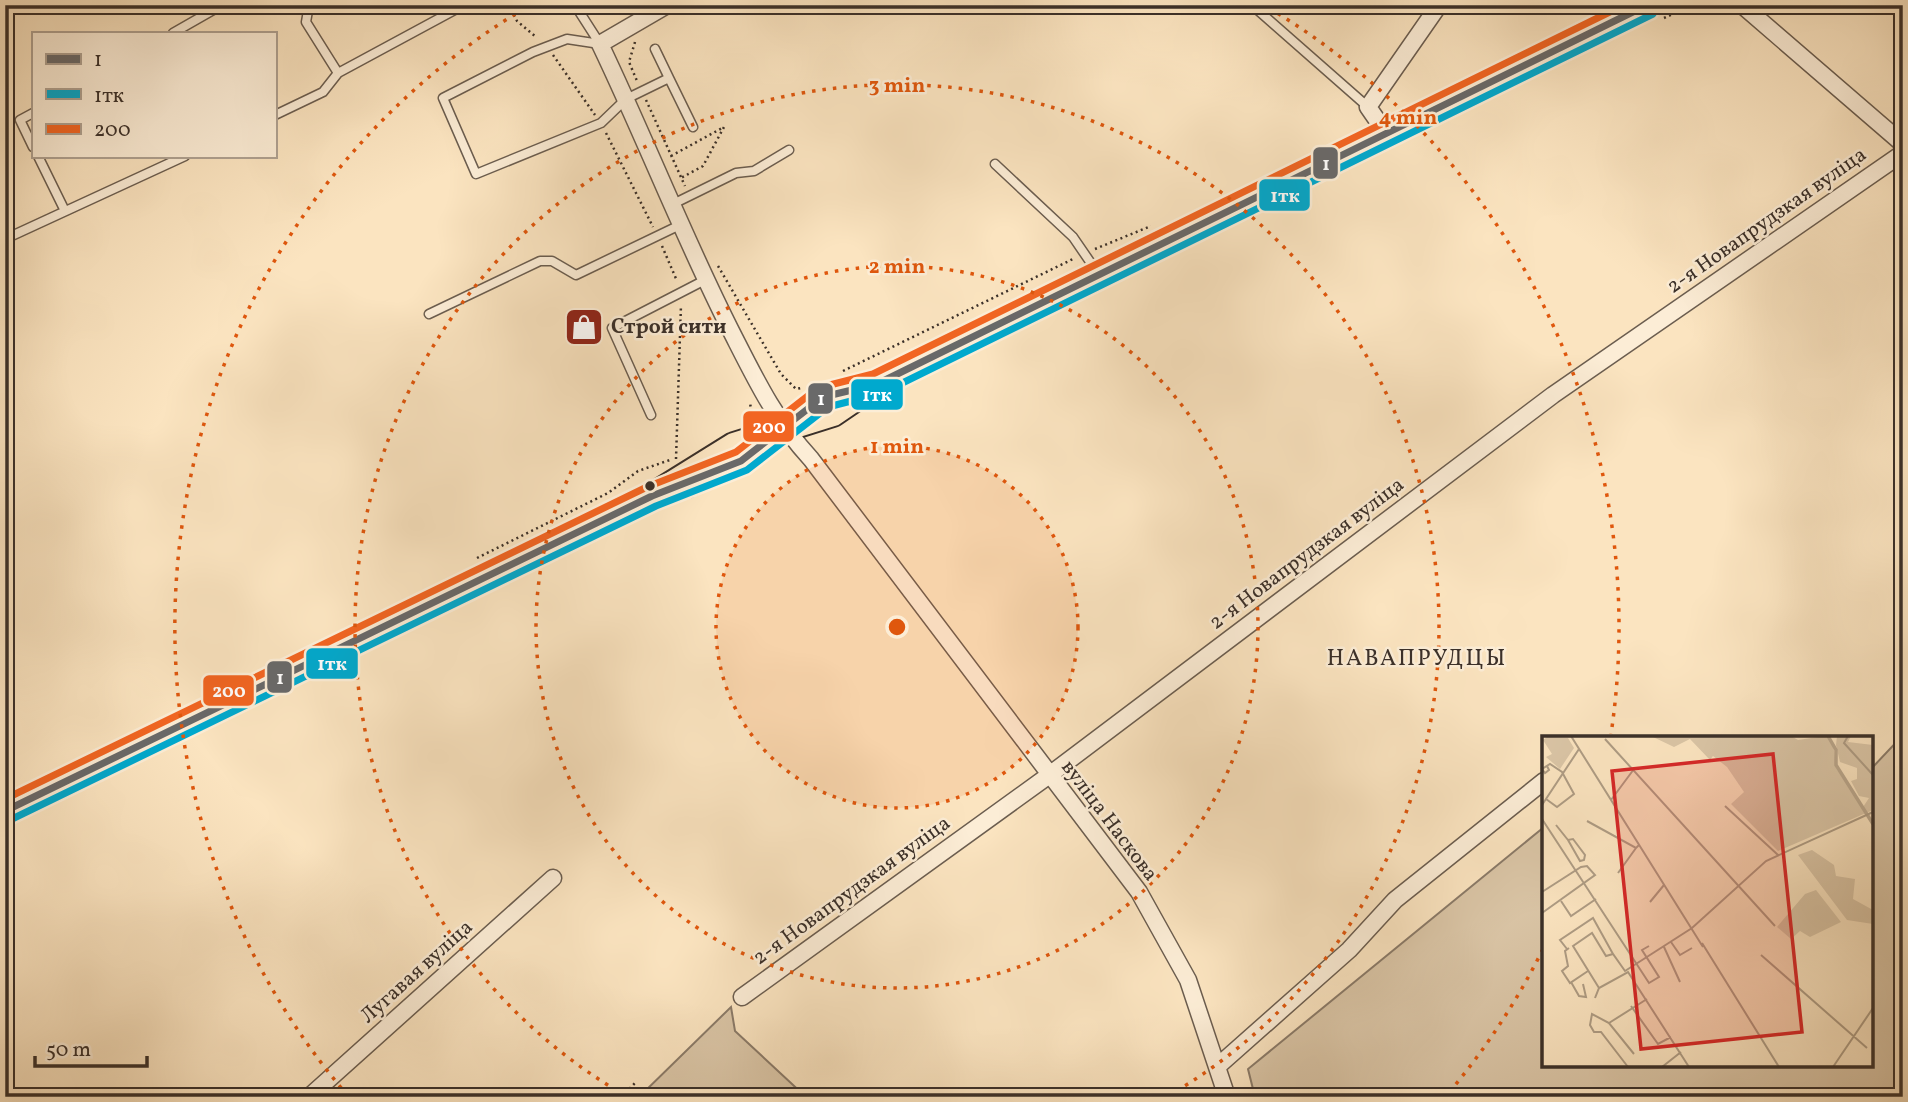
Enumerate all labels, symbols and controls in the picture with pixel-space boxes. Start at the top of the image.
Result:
legend [32,32,276,158]
text: 1 [94,46,102,75]
text: 3 min [869,72,925,101]
text: 1тк [94,82,124,111]
text: 4 min [1379,104,1437,133]
text: 200 [94,116,131,145]
street label: 2-я Новапрудзкая вуліца [1661,141,1873,301]
line badge: 1 [1312,146,1339,180]
text: 1 [1322,152,1330,178]
line badge: 1тк [1258,178,1311,212]
text: 1тк [1270,184,1300,210]
text: 2 min [869,253,925,282]
shop icon: Строй сити [563,306,605,348]
place label: Строй сити [611,313,727,342]
line badge: 1тк [850,378,904,411]
line badge: 1 [807,382,834,415]
text: 1тк [862,383,892,409]
text: 1 [817,387,825,413]
line badge: 200 [742,410,795,443]
text: 200 [752,415,786,441]
text: 1 min [870,433,924,462]
street label: 2-я Новапрудзкая вуліца [1203,471,1411,637]
unlabelled marker [643,479,657,493]
centre of rings [885,615,909,639]
district label: НАВАПРУДЦЫ [1327,643,1507,675]
line badge: 1тк [305,647,359,680]
text: 1тк [317,652,347,678]
line badge: 1 [266,660,293,694]
text: 1 [276,666,284,692]
line badge: 200 [202,674,255,707]
text: 200 [212,679,246,705]
inset map [1542,736,1873,1067]
street label: вуліца Наскова [1054,754,1164,888]
street label: 2-я Новапрудзкая вуліца [747,809,957,973]
street label: Лугавая вуліца [354,914,480,1030]
scale bar [35,1025,147,1069]
text: 50 m [46,1036,91,1065]

